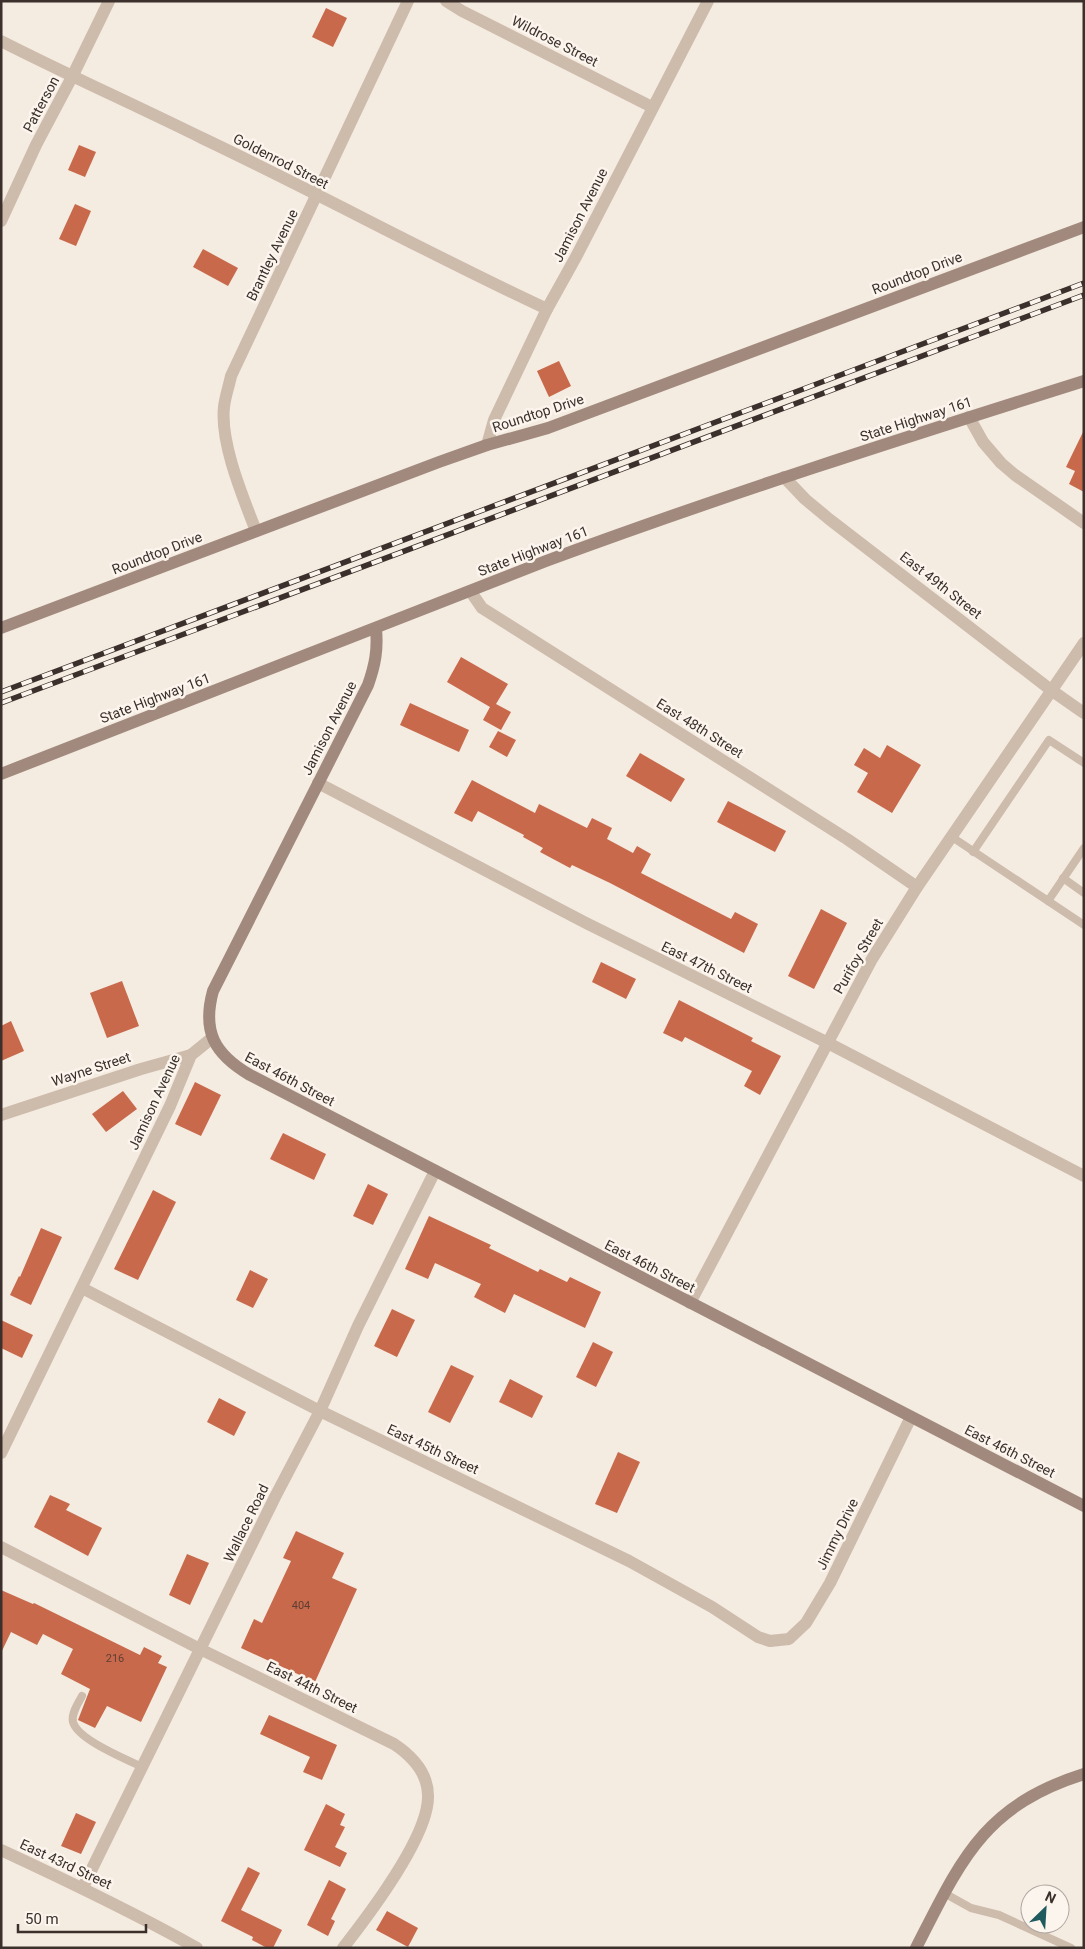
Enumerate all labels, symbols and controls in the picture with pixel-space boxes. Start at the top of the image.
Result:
street label: Wildrose Street [509,12,601,70]
street label: Patterson [20,73,62,135]
street label: Goldenrod Street [231,130,332,192]
street label: Jamison Avenue [549,165,611,265]
street label: Brantley Avenue [243,207,301,303]
street label: Roundtop Drive [870,248,964,298]
street label: Roundtop Drive [490,391,586,435]
street label: State Highway 161 [858,393,974,445]
street label: State Highway 161 [476,523,590,579]
street label: Roundtop Drive [110,528,204,578]
street label: East 49th Street [897,548,985,622]
street label: State Highway 161 [98,670,212,726]
street label: Jamison Avenue [298,678,360,778]
street label: East 48th Street [654,695,747,761]
street label: Purifoy Street [830,915,886,997]
street label: East 47th Street [659,938,755,996]
street label: Wayne Street [50,1049,133,1089]
street label: East 46th Street [242,1049,338,1110]
street label: Jamison Avenue [125,1052,183,1152]
street label: East 46th Street [602,1236,698,1296]
street label: East 45th Street [385,1421,482,1477]
street label: East 46th Street [962,1421,1058,1481]
street label: Wallace Road [220,1481,272,1565]
street label: Jimmy Drive [813,1496,861,1572]
house number: 404 [292,1599,310,1612]
house number: 216 [106,1652,124,1665]
street label: East 44th Street [264,1658,360,1716]
street label: East 43rd Street [18,1836,115,1892]
north arrow [1020,1884,1070,1934]
text: N [1043,1888,1058,1907]
scale bar [18,1902,145,1934]
text: 50 m [25,1910,59,1928]

